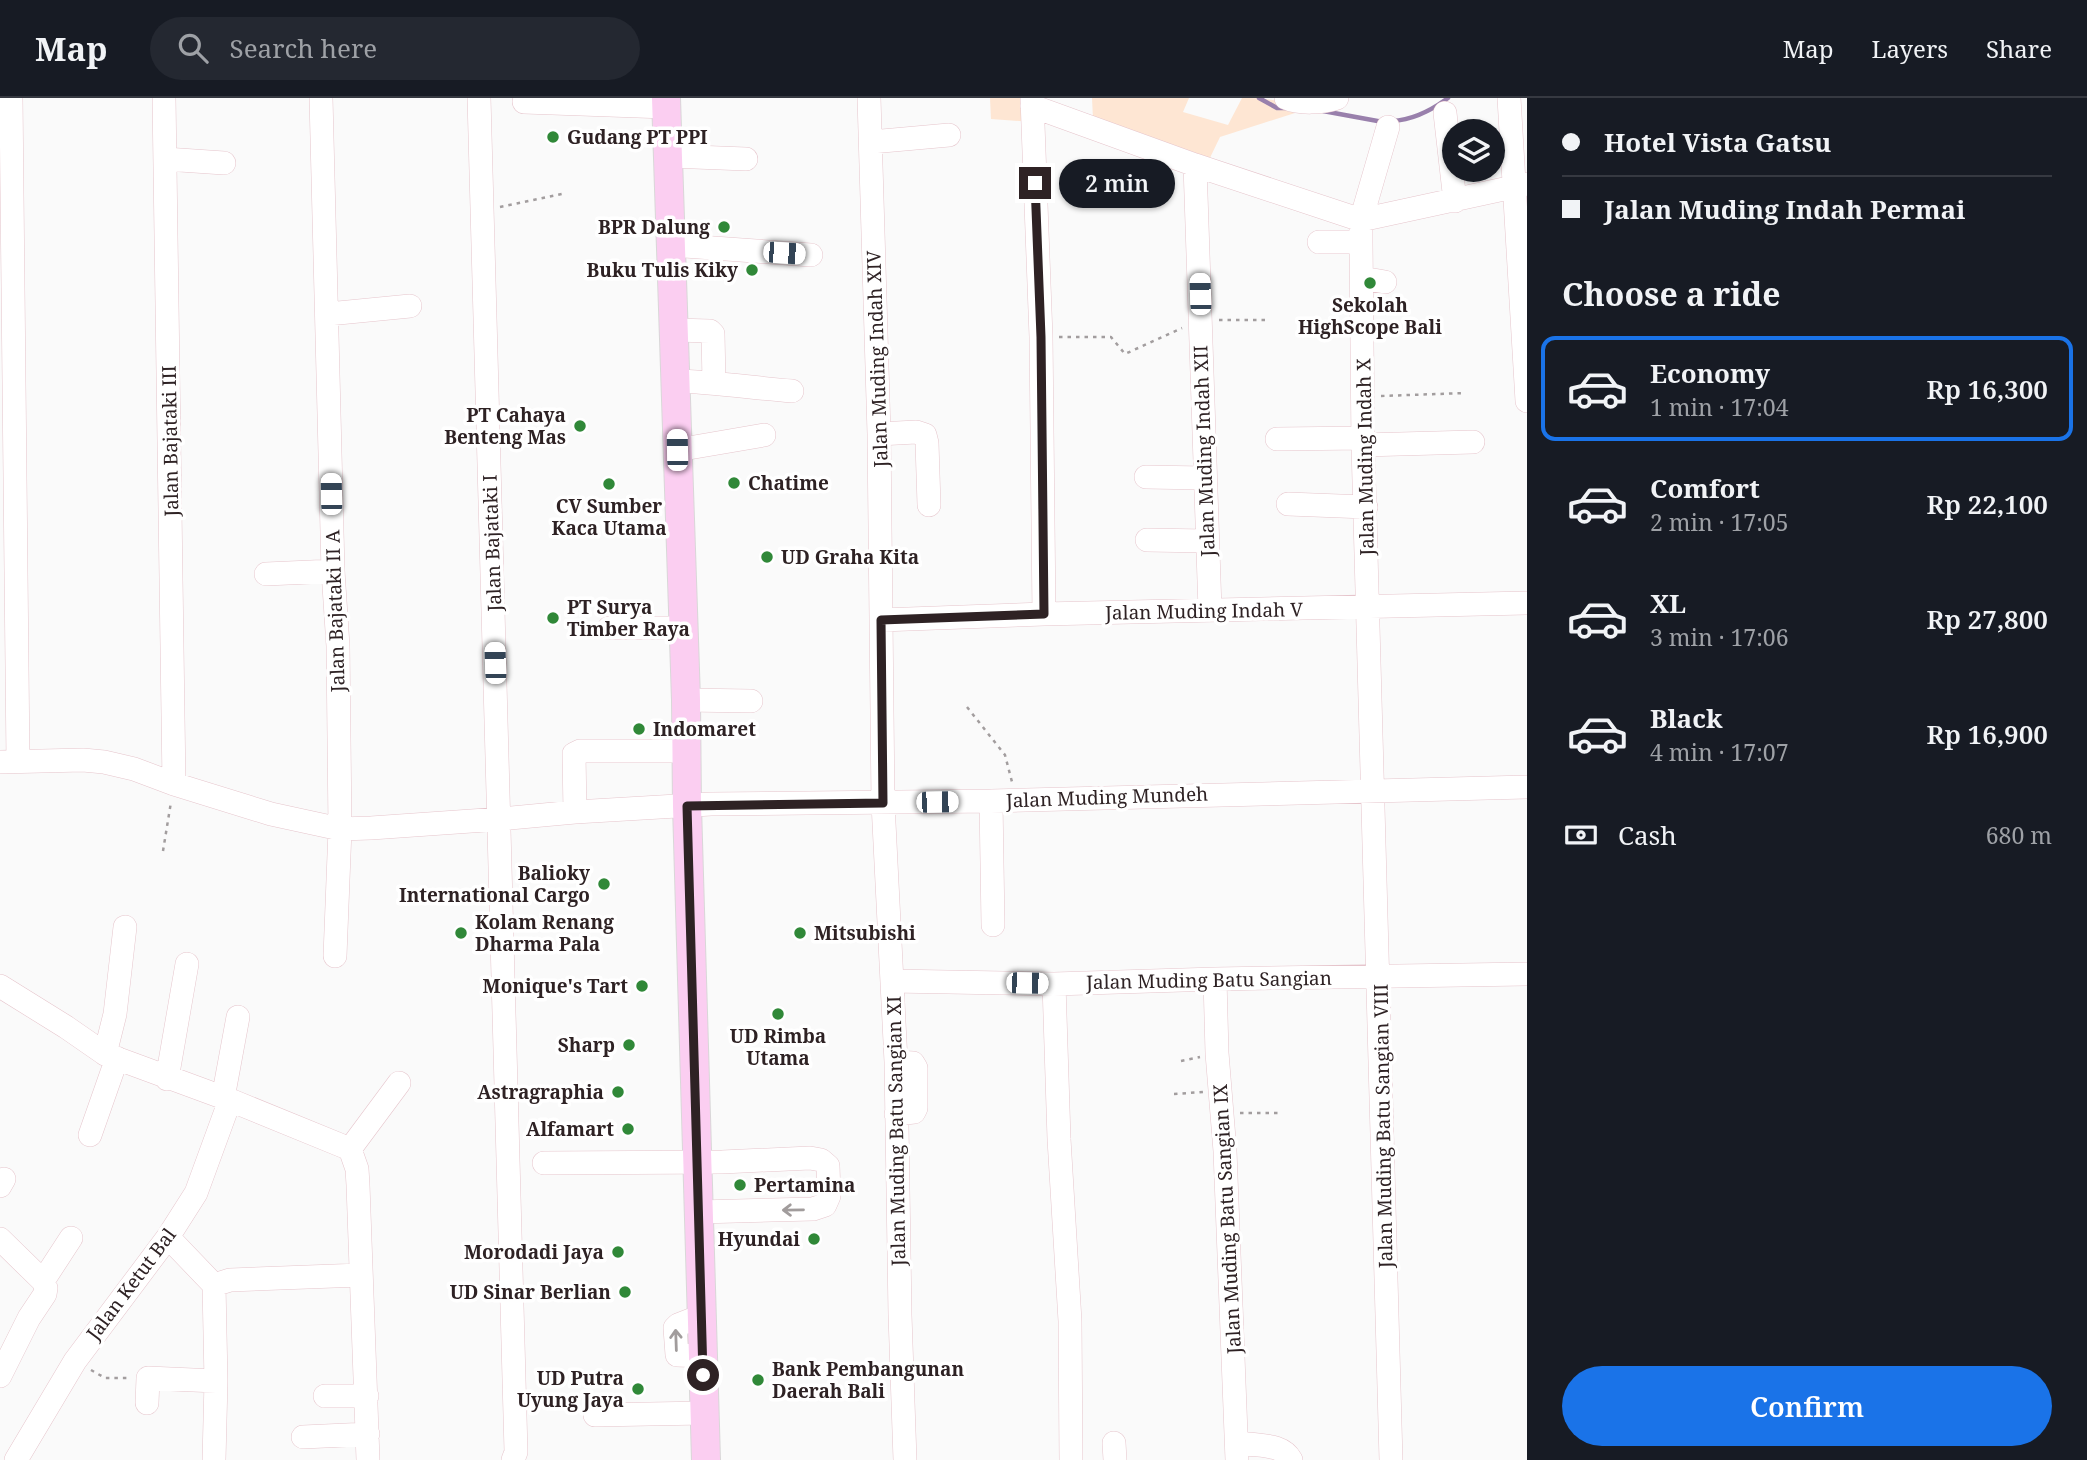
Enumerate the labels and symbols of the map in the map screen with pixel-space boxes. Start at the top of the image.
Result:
place label: Gudang PT PPI [567,124,708,150]
marker: Gudang PT PPI [545,129,561,145]
callout: 2 min [1060,158,1175,208]
route end [1019,167,1051,199]
place label: BPR Dalung [598,214,710,240]
marker: BPR Dalung [716,219,732,235]
car [763,241,806,265]
street label: Jalan Muding Indah XIV [860,250,894,469]
place label: Buku Tulis Kiky [587,257,738,283]
marker: Buku Tulis Kiky [744,262,760,278]
car [1189,273,1212,315]
marker: Sekolah HighScope Bali [1362,275,1378,291]
place label: Sekolah HighScope Bali [1298,292,1442,340]
street label: Jalan Muding Indah XII [1187,345,1221,558]
street label: Jalan Muding Indah X [1350,358,1380,557]
street label: Jalan Bajataki III [156,365,184,518]
place label: PT Cahaya Benteng Mas [444,402,566,450]
marker: PT Cahaya Benteng Mas [572,418,588,434]
car [667,429,688,471]
place label: Chatime [748,470,829,496]
car [321,473,342,515]
street label: Jalan Bajataki I [477,474,507,613]
marker: Chatime [726,475,742,491]
marker: CV Sumber Kaca Utama [601,476,617,492]
place label: CV Sumber Kaca Utama [551,493,667,541]
street label: Jalan Bajataki II A [319,529,351,694]
place label: UD Graha Kita [781,544,919,570]
marker: UD Graha Kita [759,549,775,565]
place label: PT Surya Timber Raya [567,594,690,642]
street label: Jalan Muding Indah V [1104,596,1303,626]
marker: PT Surya Timber Raya [545,610,561,626]
car [484,642,507,684]
place label: Indomaret [653,716,756,742]
marker: Indomaret [631,721,647,737]
street label: Jalan Muding Mundeh [1004,780,1209,814]
car [916,791,959,813]
place label: Balioky International Cargo [399,860,590,908]
marker: Balioky International Cargo [596,876,612,892]
place label: Kolam Renang Dharma Pala [475,909,614,957]
place label: Mitsubishi [814,920,916,946]
marker: Kolam Renang Dharma Pala [453,925,469,941]
marker: Mitsubishi [792,925,808,941]
street label: Jalan Muding Batu Sangian [1085,965,1332,995]
car [1006,972,1049,994]
place label: Monique's Tart [483,973,628,999]
marker: Monique's Tart [634,978,650,994]
street label: Jalan Muding Batu Sangian VIII [1368,984,1398,1269]
street label: Jalan Muding Batu Sangian XI [881,996,911,1267]
marker: UD Rimba Utama [770,1006,786,1022]
place label: UD Rimba Utama [730,1023,826,1071]
place label: Sharp [558,1032,615,1058]
marker: Sharp [621,1037,637,1053]
place label: Astragraphia [477,1079,604,1105]
street label: Jalan Muding Batu Sangian IX [1207,1083,1247,1356]
marker: Astragraphia [610,1084,626,1100]
place label: Alfamart [526,1116,614,1142]
marker: Alfamart [620,1121,636,1137]
place label: Pertamina [754,1172,856,1198]
marker: Pertamina [732,1177,748,1193]
one-way arrow [782,1203,805,1216]
street label: Jalan Ketut Bal [80,1223,182,1346]
place label: Hyundai [718,1226,800,1252]
marker: Hyundai [806,1231,822,1247]
place label: Morodadi Jaya [464,1239,604,1265]
marker: Morodadi Jaya [610,1244,626,1260]
place label: UD Sinar Berlian [450,1279,611,1305]
marker: UD Sinar Berlian [617,1284,633,1300]
one-way arrow [669,1329,682,1352]
place label: Bank Pembangunan Daerah Bali [772,1356,964,1404]
route start [687,1359,719,1391]
place label: UD Putra Uyung Jaya [517,1365,624,1413]
marker: Bank Pembangunan Daerah Bali [750,1372,766,1388]
marker: UD Putra Uyung Jaya [630,1381,646,1397]

